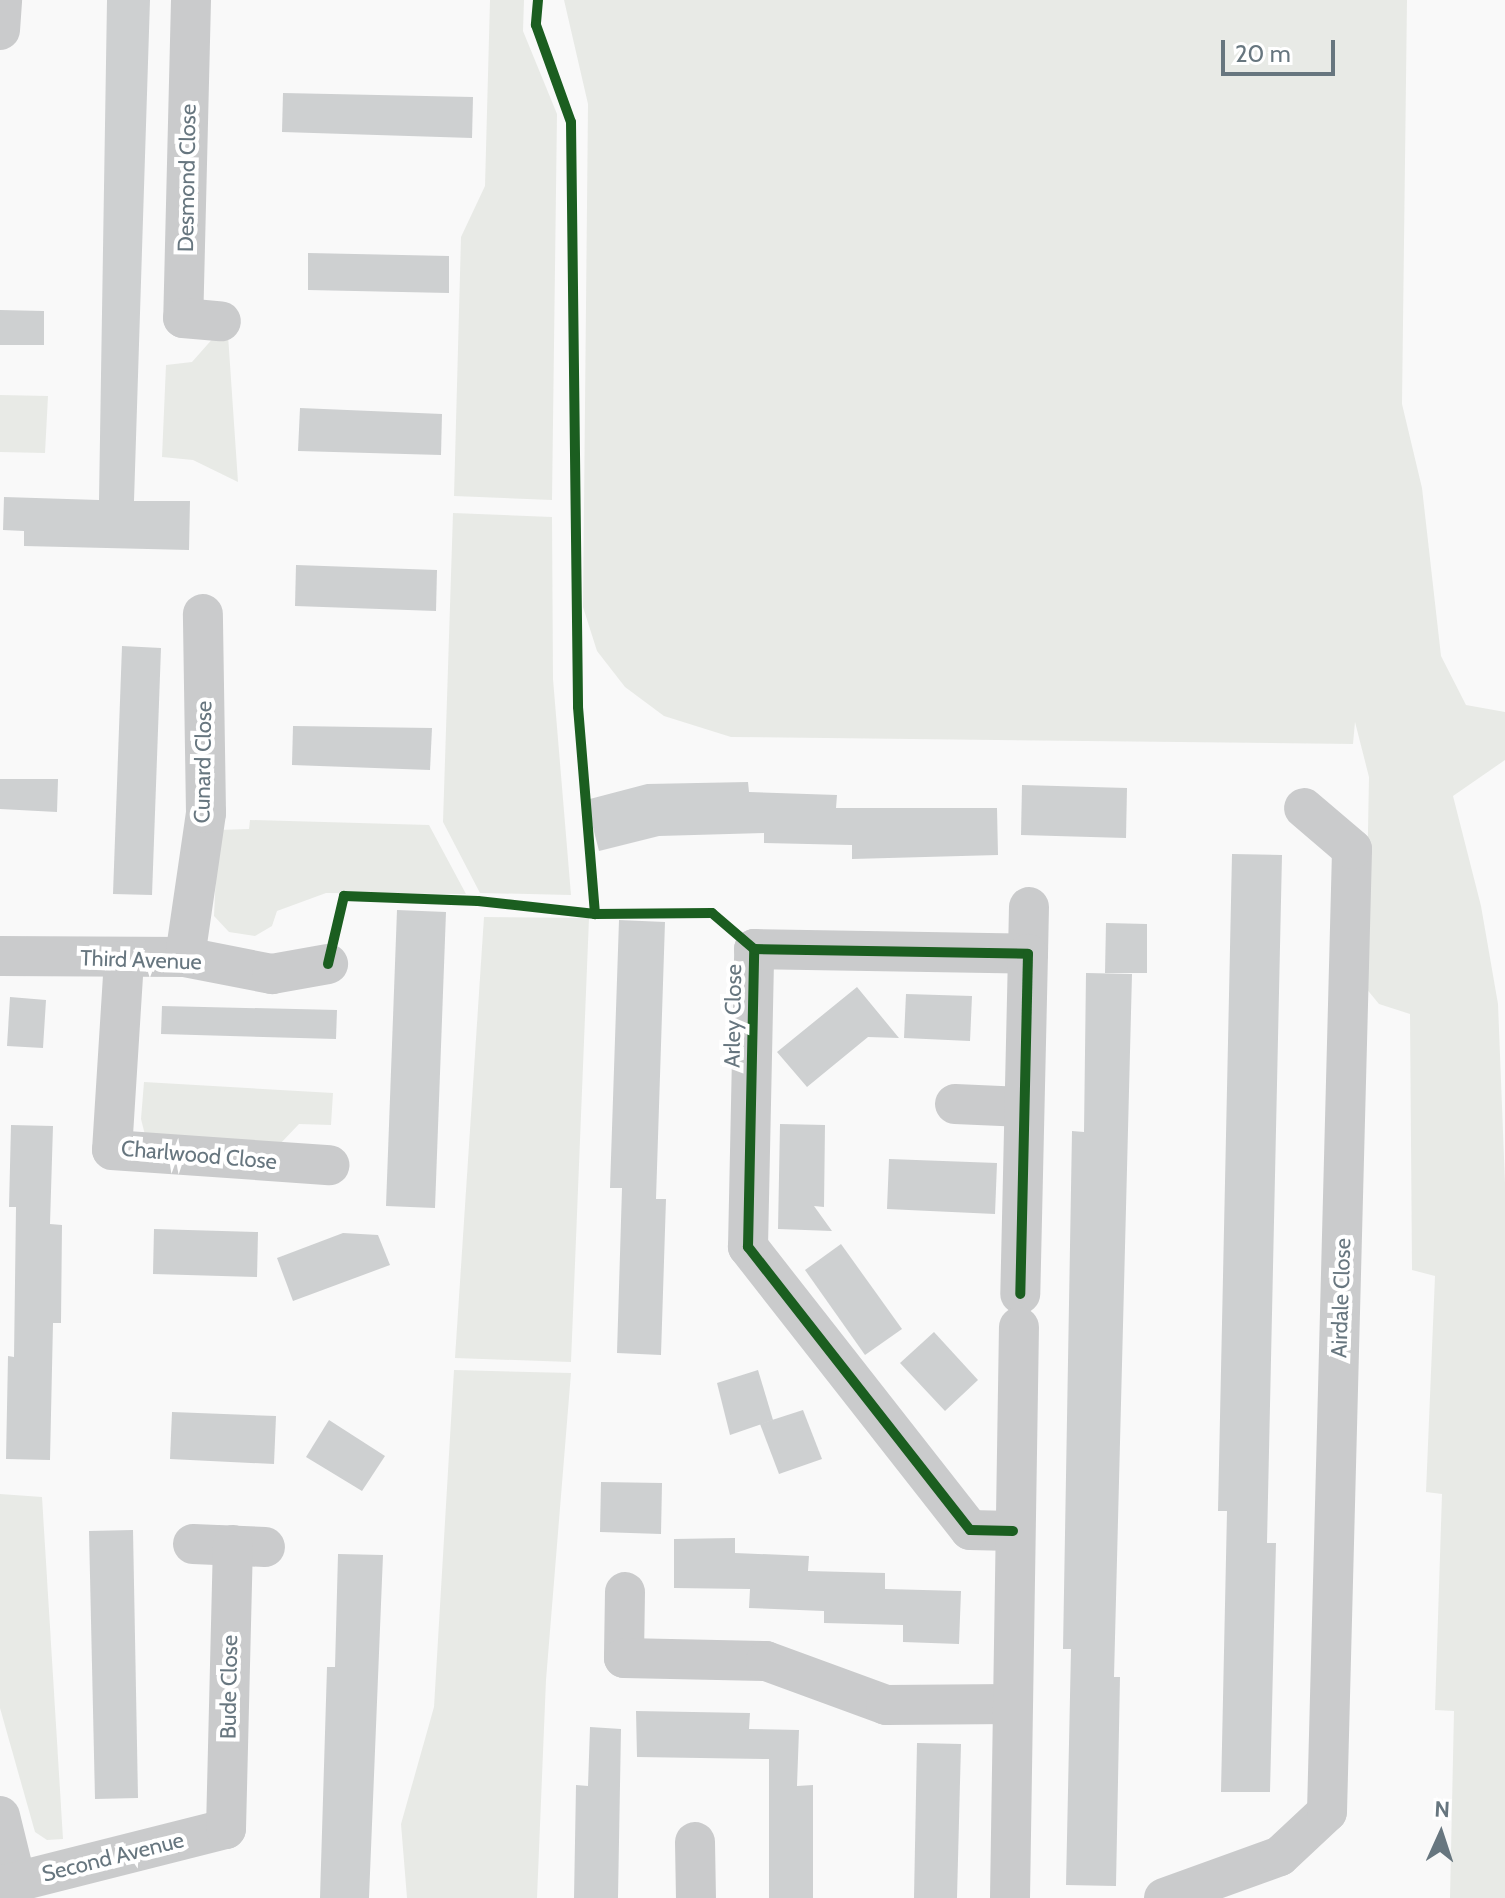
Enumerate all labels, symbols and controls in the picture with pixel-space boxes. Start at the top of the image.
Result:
scale bar [1225,24,1339,74]
text: 20 m [1235,39,1291,68]
street label: Desmond Close [173,104,201,252]
street label: Cunard Close [189,701,217,823]
street label: Third Avenue [80,945,202,975]
street label: Arley Close [719,964,747,1068]
street label: Charlwood Close [120,1135,278,1175]
street label: Airdale Close [1326,1238,1356,1358]
street label: Bude Close [215,1635,243,1739]
north arrow [1401,1794,1481,1874]
text: N [1434,1796,1451,1823]
street label: Second Avenue [39,1827,187,1887]

